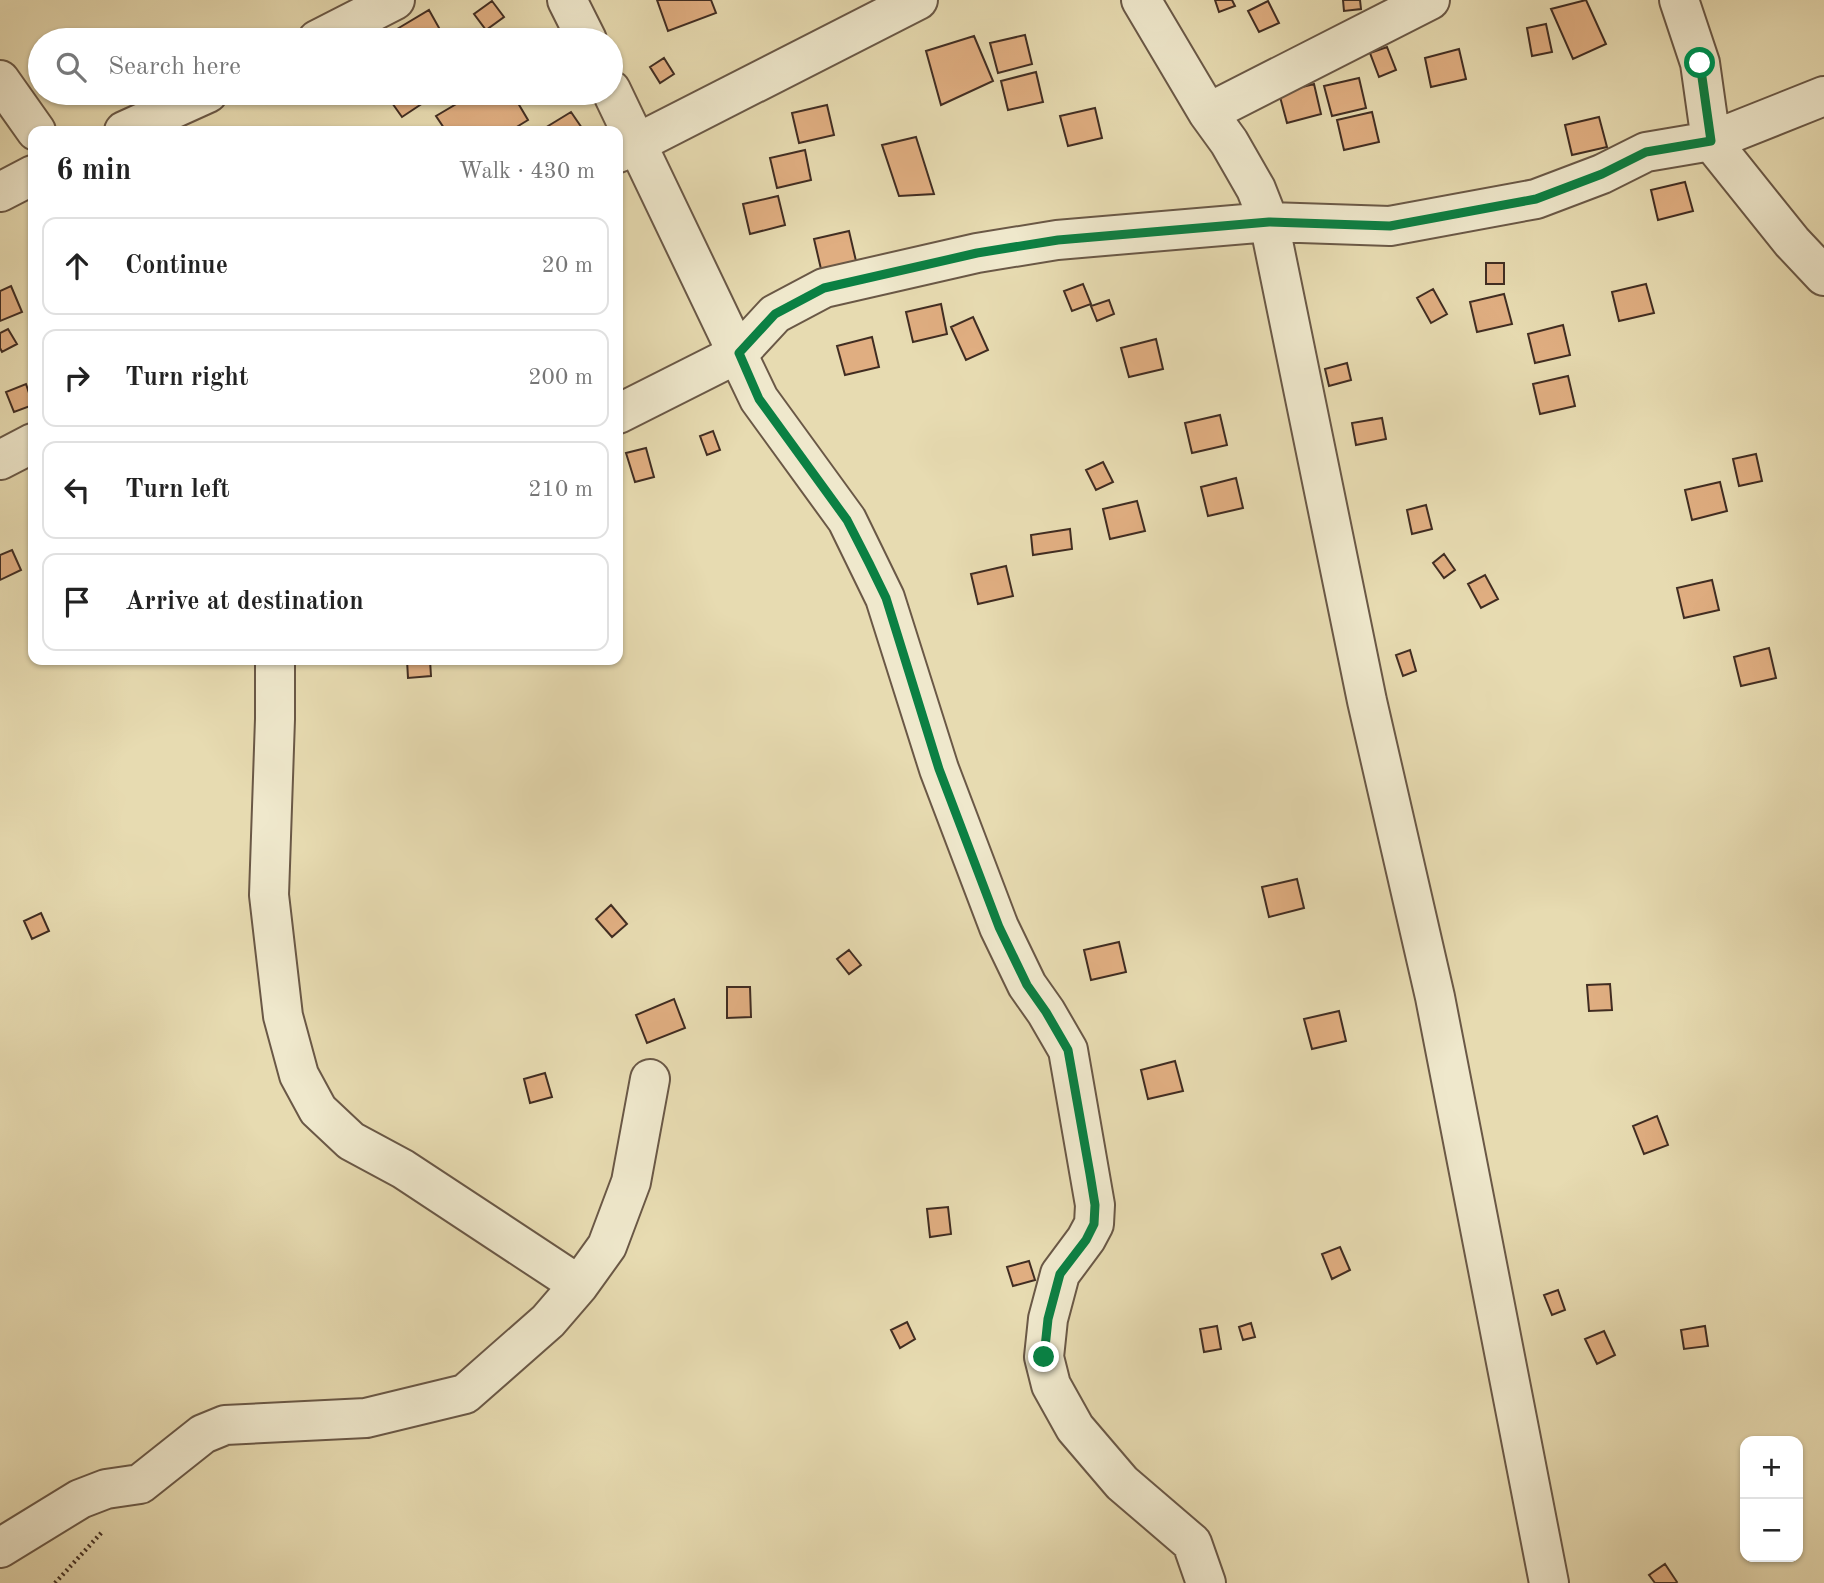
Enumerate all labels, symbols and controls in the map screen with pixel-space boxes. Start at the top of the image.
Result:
search box [28,28,623,105]
route start [1684,47,1715,78]
icon: search [52,48,90,86]
text: Search here [108,54,241,80]
text: 6 min [56,156,131,186]
text: Walk · 430 m [459,160,595,183]
icon: ahead [58,247,96,285]
text: Continue [125,253,228,279]
text: 20 m [542,254,593,277]
icon: right [58,359,96,397]
text: Turn right [125,365,248,391]
text: 200 m [528,366,593,389]
icon: left [58,471,96,509]
text: Turn left [125,477,230,503]
text: 210 m [528,478,593,501]
icon: arrive [58,583,96,621]
text: Arrive at destination [125,589,364,615]
route end [1028,1341,1059,1372]
map controls [1740,1436,1803,1562]
button: + [1740,1436,1803,1499]
button: − [1740,1499,1803,1562]

